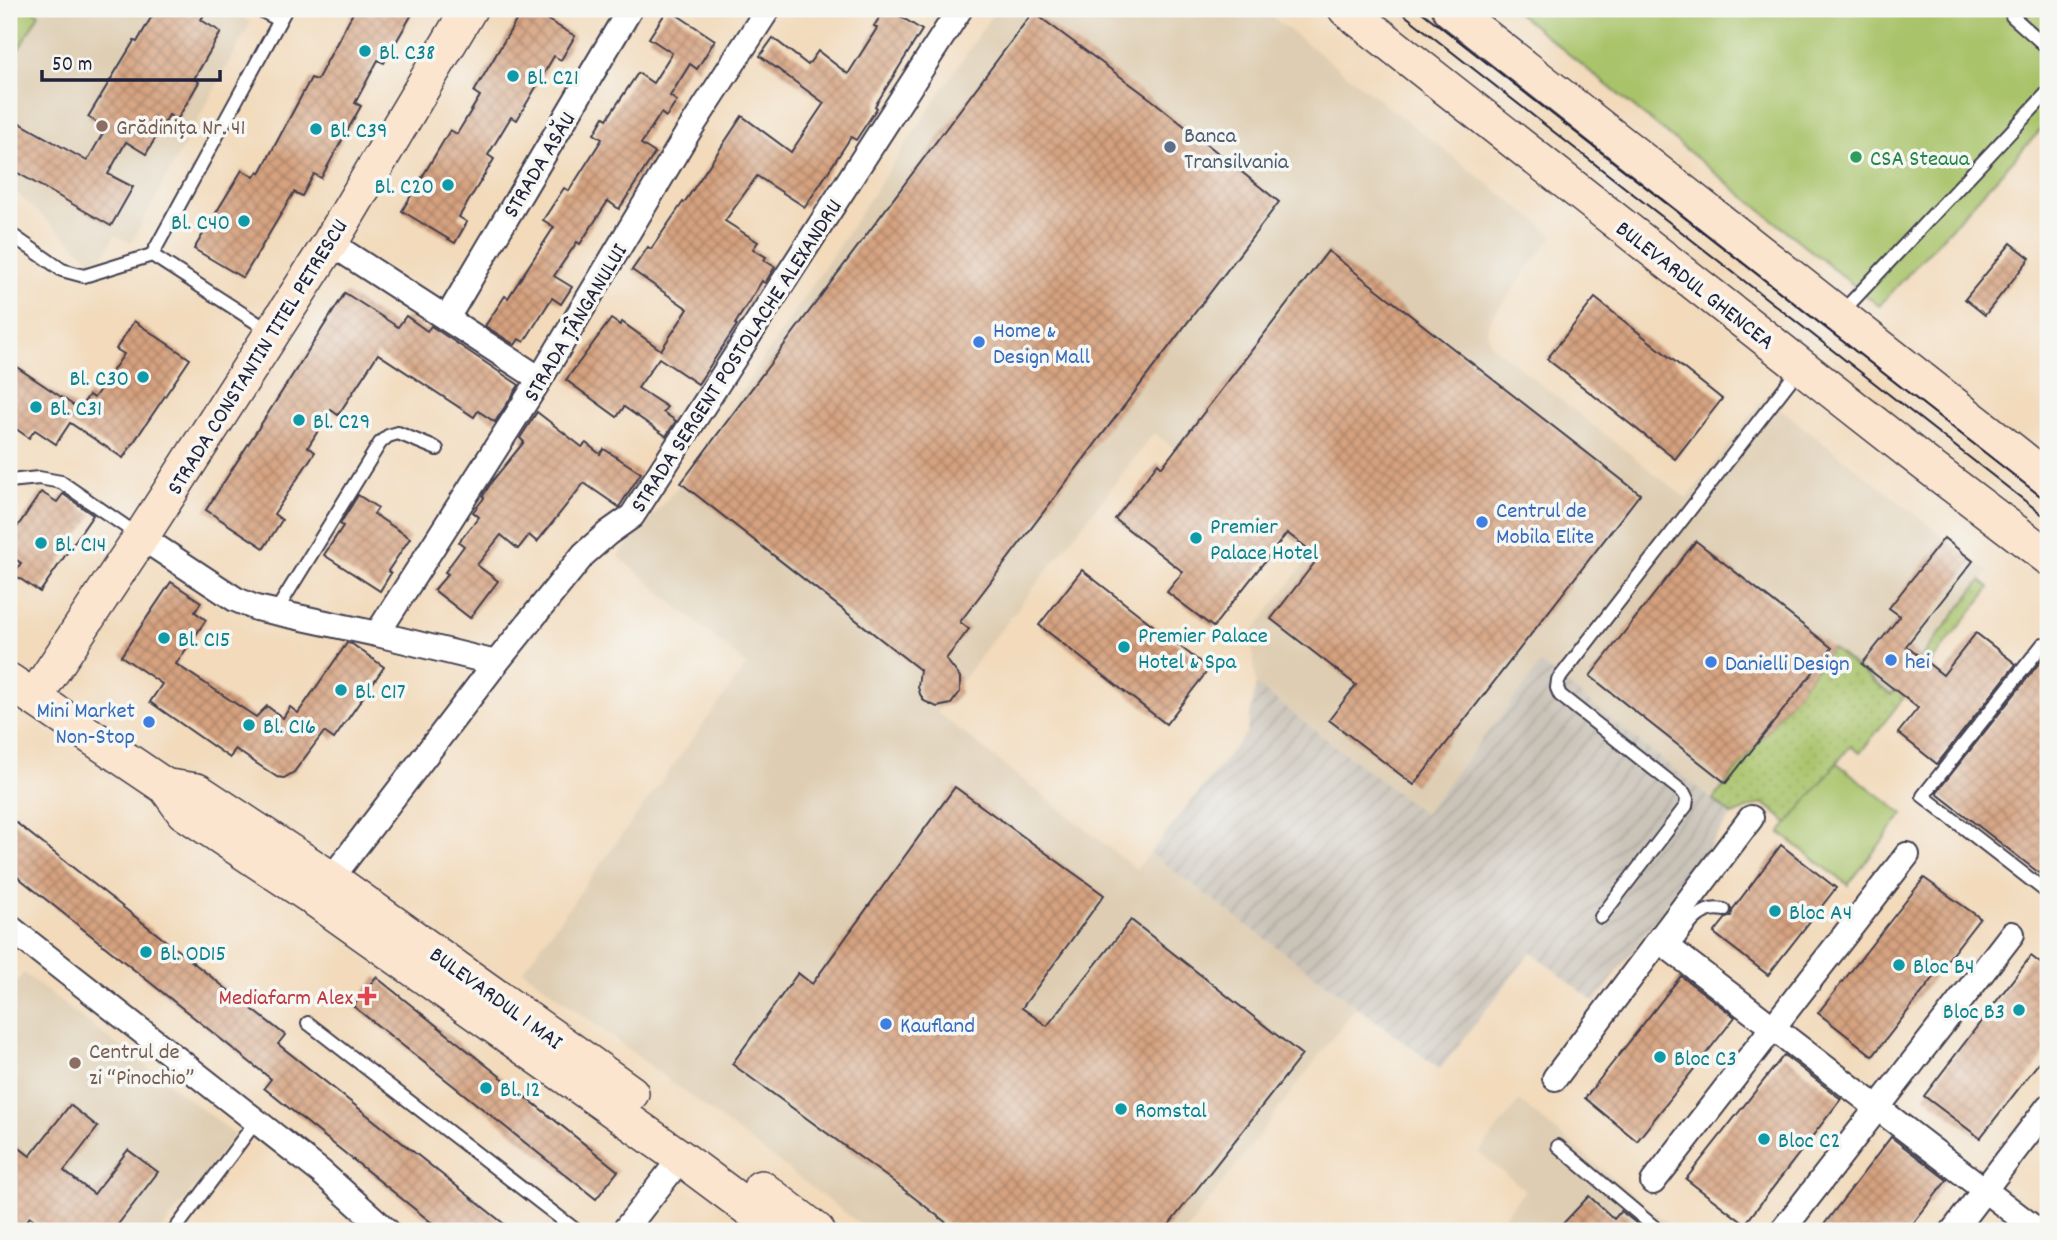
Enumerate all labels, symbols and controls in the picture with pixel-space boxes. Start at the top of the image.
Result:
scale bar [42,38,220,82]
place label: Bl. C38 [379,38,435,71]
marker: Bl. C38 [357,43,373,59]
text: 50 m [52,51,92,81]
place label: Bl. C21 [527,63,579,96]
marker: Bl. C21 [505,68,521,84]
street label: STRADA ASĂU [496,107,586,225]
place label: Grădinița Nr. 41 [116,113,246,146]
place label: Bl. C39 [330,116,388,149]
marker: Grădinița Nr. 41 [94,118,110,134]
marker: Bl. C39 [308,121,324,137]
place label: Banca Transilvania [1184,121,1290,180]
marker: Banca Transilvania [1162,139,1178,155]
place label: CSA Steaua [1870,144,1971,177]
marker: CSA Steaua [1848,149,1864,165]
place label: Bl. C20 [375,172,434,205]
marker: Bl. C20 [440,177,456,193]
street label: STRADA SERGENT POSTOLACHE ALEXANDRU [624,194,852,520]
place label: Bl. C40 [171,208,230,241]
street label: STRADA CONSTANTIN TITEL PETRESCU [160,213,358,502]
marker: Bl. C40 [236,213,252,229]
street label: BULEVARDUL GHENCEA [1607,214,1780,359]
street label: STRADA ȚÂNGANULUI [517,238,637,409]
place label: Home & Design Mall [993,316,1091,375]
marker: Home & Design Mall [971,334,987,350]
place label: Bl. C30 [69,364,129,397]
marker: Bl. C30 [135,369,151,385]
place label: Bl. C31 [50,394,102,427]
marker: Bl. C31 [28,399,44,415]
place label: Bl. C29 [313,407,370,440]
marker: Bl. C29 [291,412,307,428]
place label: Centrul de Mobila Elite [1496,496,1594,555]
place label: Premier Palace Hotel [1210,512,1319,571]
marker: Centrul de Mobila Elite [1474,514,1490,530]
place label: Bl. C14 [55,530,106,563]
marker: Premier Palace Hotel [1188,530,1204,546]
marker: Bl. C14 [33,535,49,551]
place label: Premier Palace Hotel & Spa [1138,621,1268,680]
place label: Bl. C15 [178,625,231,658]
marker: Bl. C15 [156,630,172,646]
marker: Premier Palace Hotel & Spa [1116,639,1132,655]
place label: hei [1905,647,1930,680]
place label: Danielli Design [1725,649,1850,682]
marker: hei [1883,652,1899,668]
marker: Danielli Design [1703,654,1719,670]
place label: Bl. C17 [355,677,406,710]
marker: Bl. C17 [333,682,349,698]
place label: Mini Market Non-Stop [36,696,135,755]
place label: Bl. C16 [263,712,316,745]
marker: Mini Market Non-Stop [141,714,157,730]
marker: Bl. C16 [241,717,257,733]
place label: Bloc A4 [1789,898,1852,931]
marker: Bloc A4 [1767,903,1783,919]
place label: Bl. OD15 [160,939,226,972]
street label: BULEVARDUL 1 MAI [421,940,568,1060]
marker: Bl. OD15 [138,944,154,960]
place label: Bloc B4 [1913,952,1975,985]
marker: Bloc B4 [1891,957,1907,973]
place label: Mediafarm Alex [218,983,353,1016]
marker: Mediafarm Alex [359,988,375,1004]
place label: Bloc B3 [1943,997,2005,1030]
marker: Bloc B3 [2011,1002,2027,1018]
place label: Kaufland [900,1011,975,1044]
marker: Kaufland [878,1016,894,1032]
place label: Centrul de zi “Pinochio” [89,1037,194,1096]
place label: Bloc C3 [1674,1044,1737,1077]
marker: Bloc C3 [1652,1049,1668,1065]
marker: Centrul de zi “Pinochio” [67,1055,83,1071]
place label: Bl. 12 [500,1075,541,1108]
marker: Bl. 12 [478,1080,494,1096]
place label: Romstal [1135,1096,1207,1129]
marker: Romstal [1113,1101,1129,1117]
place label: Bloc C2 [1778,1126,1841,1159]
marker: Bloc C2 [1756,1131,1772,1147]

